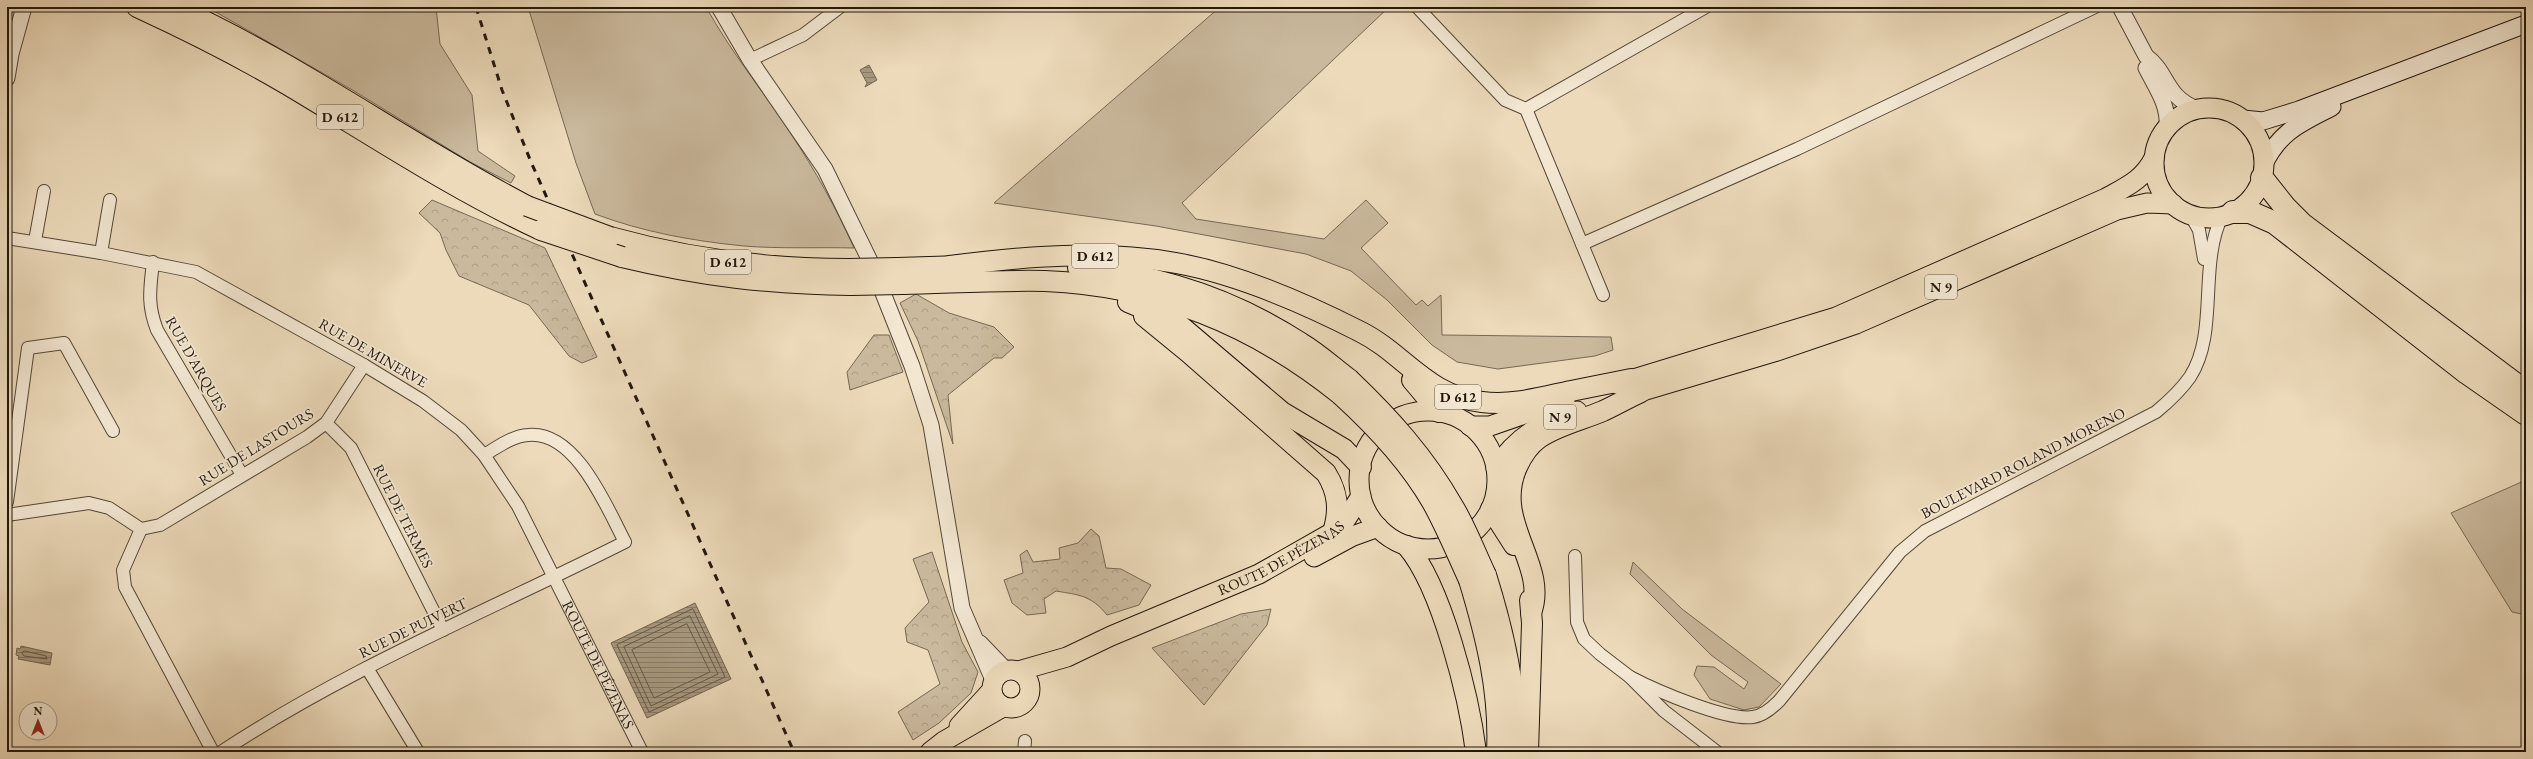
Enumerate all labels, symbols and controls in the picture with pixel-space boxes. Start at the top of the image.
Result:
road number: D 612 [317,105,363,129]
road number: D 612 [1072,244,1118,268]
road number: D 612 [705,250,751,274]
road number: N 9 [1925,275,1957,299]
street label: RUE D'ARQUES [162,313,231,415]
street label: RUE DE MINERVE [315,314,431,392]
road number: D 612 [1435,385,1481,409]
street label: BOULEVARD ROLAND MORENO [1917,403,2128,523]
street label: RUE DE LASTOURS [195,404,317,490]
road number: N 9 [1544,405,1576,429]
street label: RUE DE TERMES [369,461,438,571]
street label: ROUTE DE PÉZENAS [1215,516,1348,599]
street label: RUE DE PUIVERT [355,593,471,662]
street label: ROUTE DE PÉZENAS [558,597,639,732]
north arrow [18,701,58,741]
text: N [34,704,43,718]

